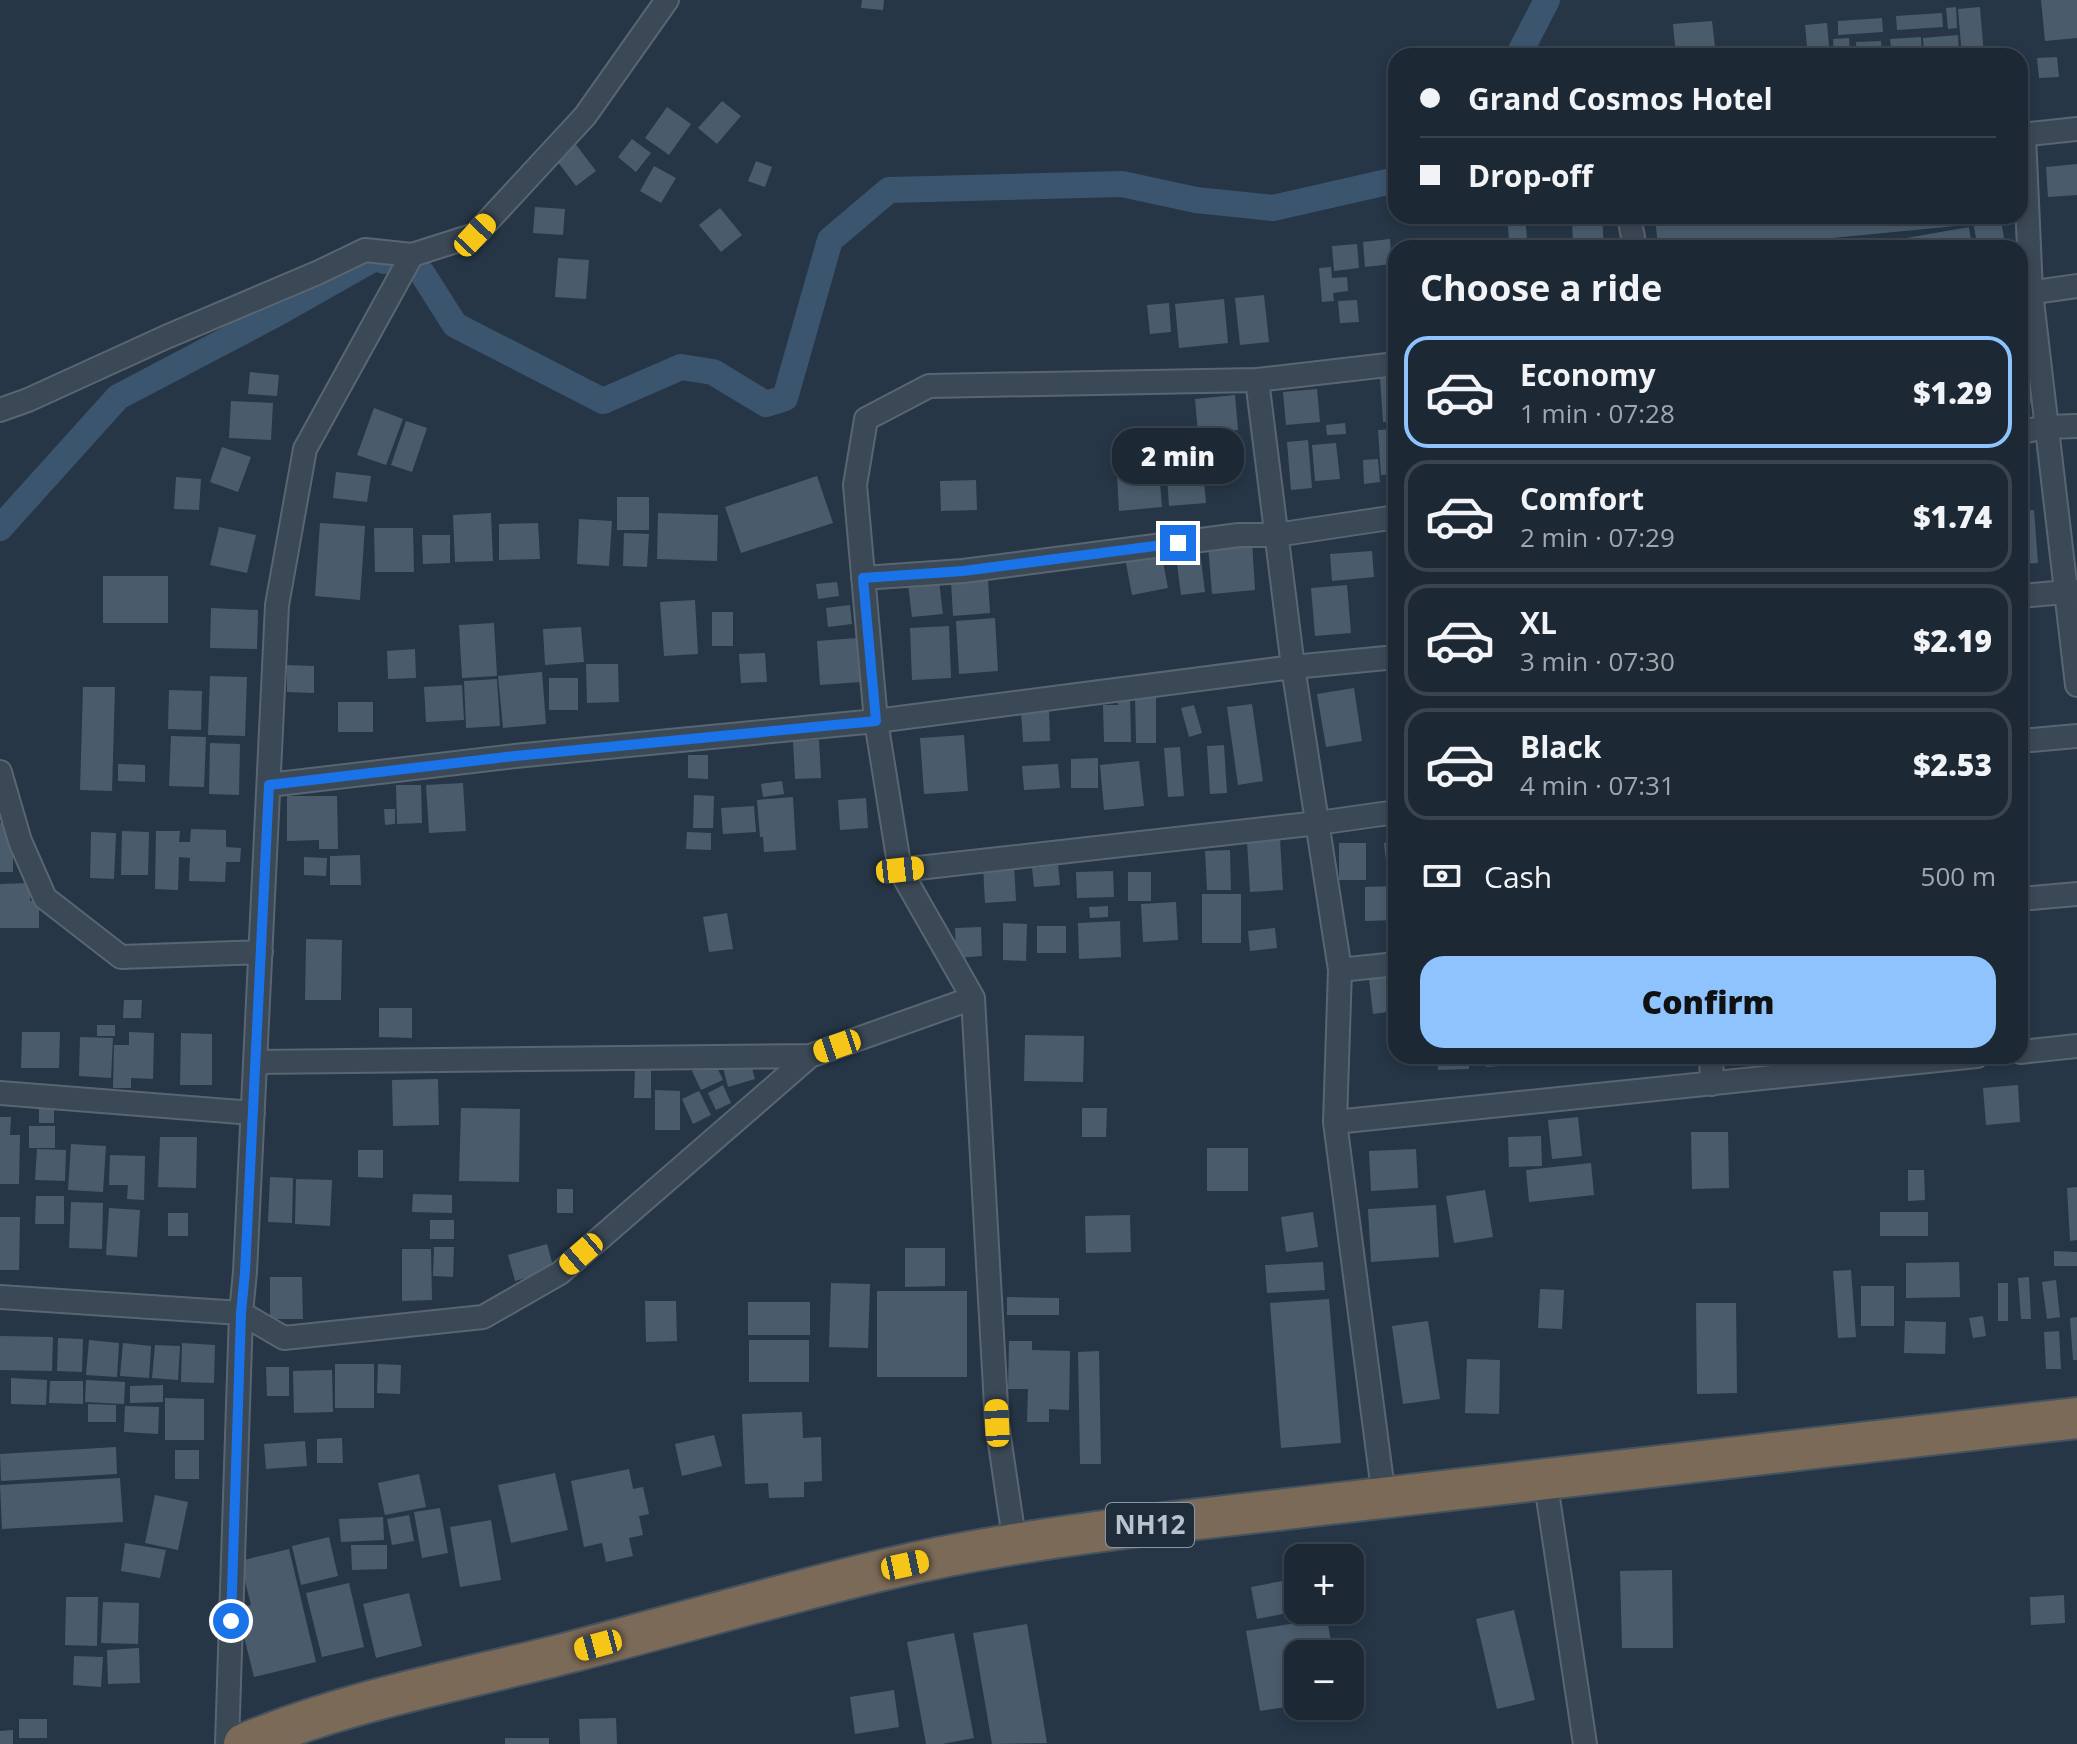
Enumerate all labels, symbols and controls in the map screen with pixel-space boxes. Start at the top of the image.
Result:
text: Grand Cosmos Hotel [1468,78,1773,119]
text: Drop-off [1468,155,1593,196]
car [450,209,500,261]
text: Choose a ride [1420,263,1662,312]
text: Economy [1520,354,1656,395]
icon: car [1424,356,1496,428]
text: $1.29 [1913,372,1992,413]
text: 1 min · 07:28 [1520,395,1675,431]
callout: 2 min [1112,427,1244,483]
text: 2 min [1141,438,1215,474]
text: Comfort [1520,478,1644,519]
icon: car [1424,480,1496,552]
text: $1.74 [1913,496,1992,537]
text: 2 min · 07:29 [1520,519,1675,555]
route end [1160,525,1196,561]
text: XL [1520,602,1557,643]
icon: car [1424,604,1496,676]
text: $2.19 [1913,620,1992,661]
text: 3 min · 07:30 [1520,643,1675,679]
text: Black [1520,726,1601,767]
icon: car [1424,728,1496,800]
text: $2.53 [1913,744,1992,785]
text: 4 min · 07:31 [1520,767,1675,803]
icon: cash [1420,854,1464,898]
car [875,856,925,884]
text: Cash [1484,856,1552,897]
text: 500 m [1921,858,1996,894]
button: Confirm [1420,956,1996,1048]
car [810,1027,864,1065]
car [555,1229,607,1279]
car [984,1398,1010,1448]
road number: NH12 [1106,1503,1194,1547]
map controls [1284,1544,1364,1720]
button: + [1284,1544,1364,1624]
car [879,1548,931,1582]
route start [213,1603,249,1639]
car [572,1627,624,1663]
button: − [1284,1640,1364,1720]

